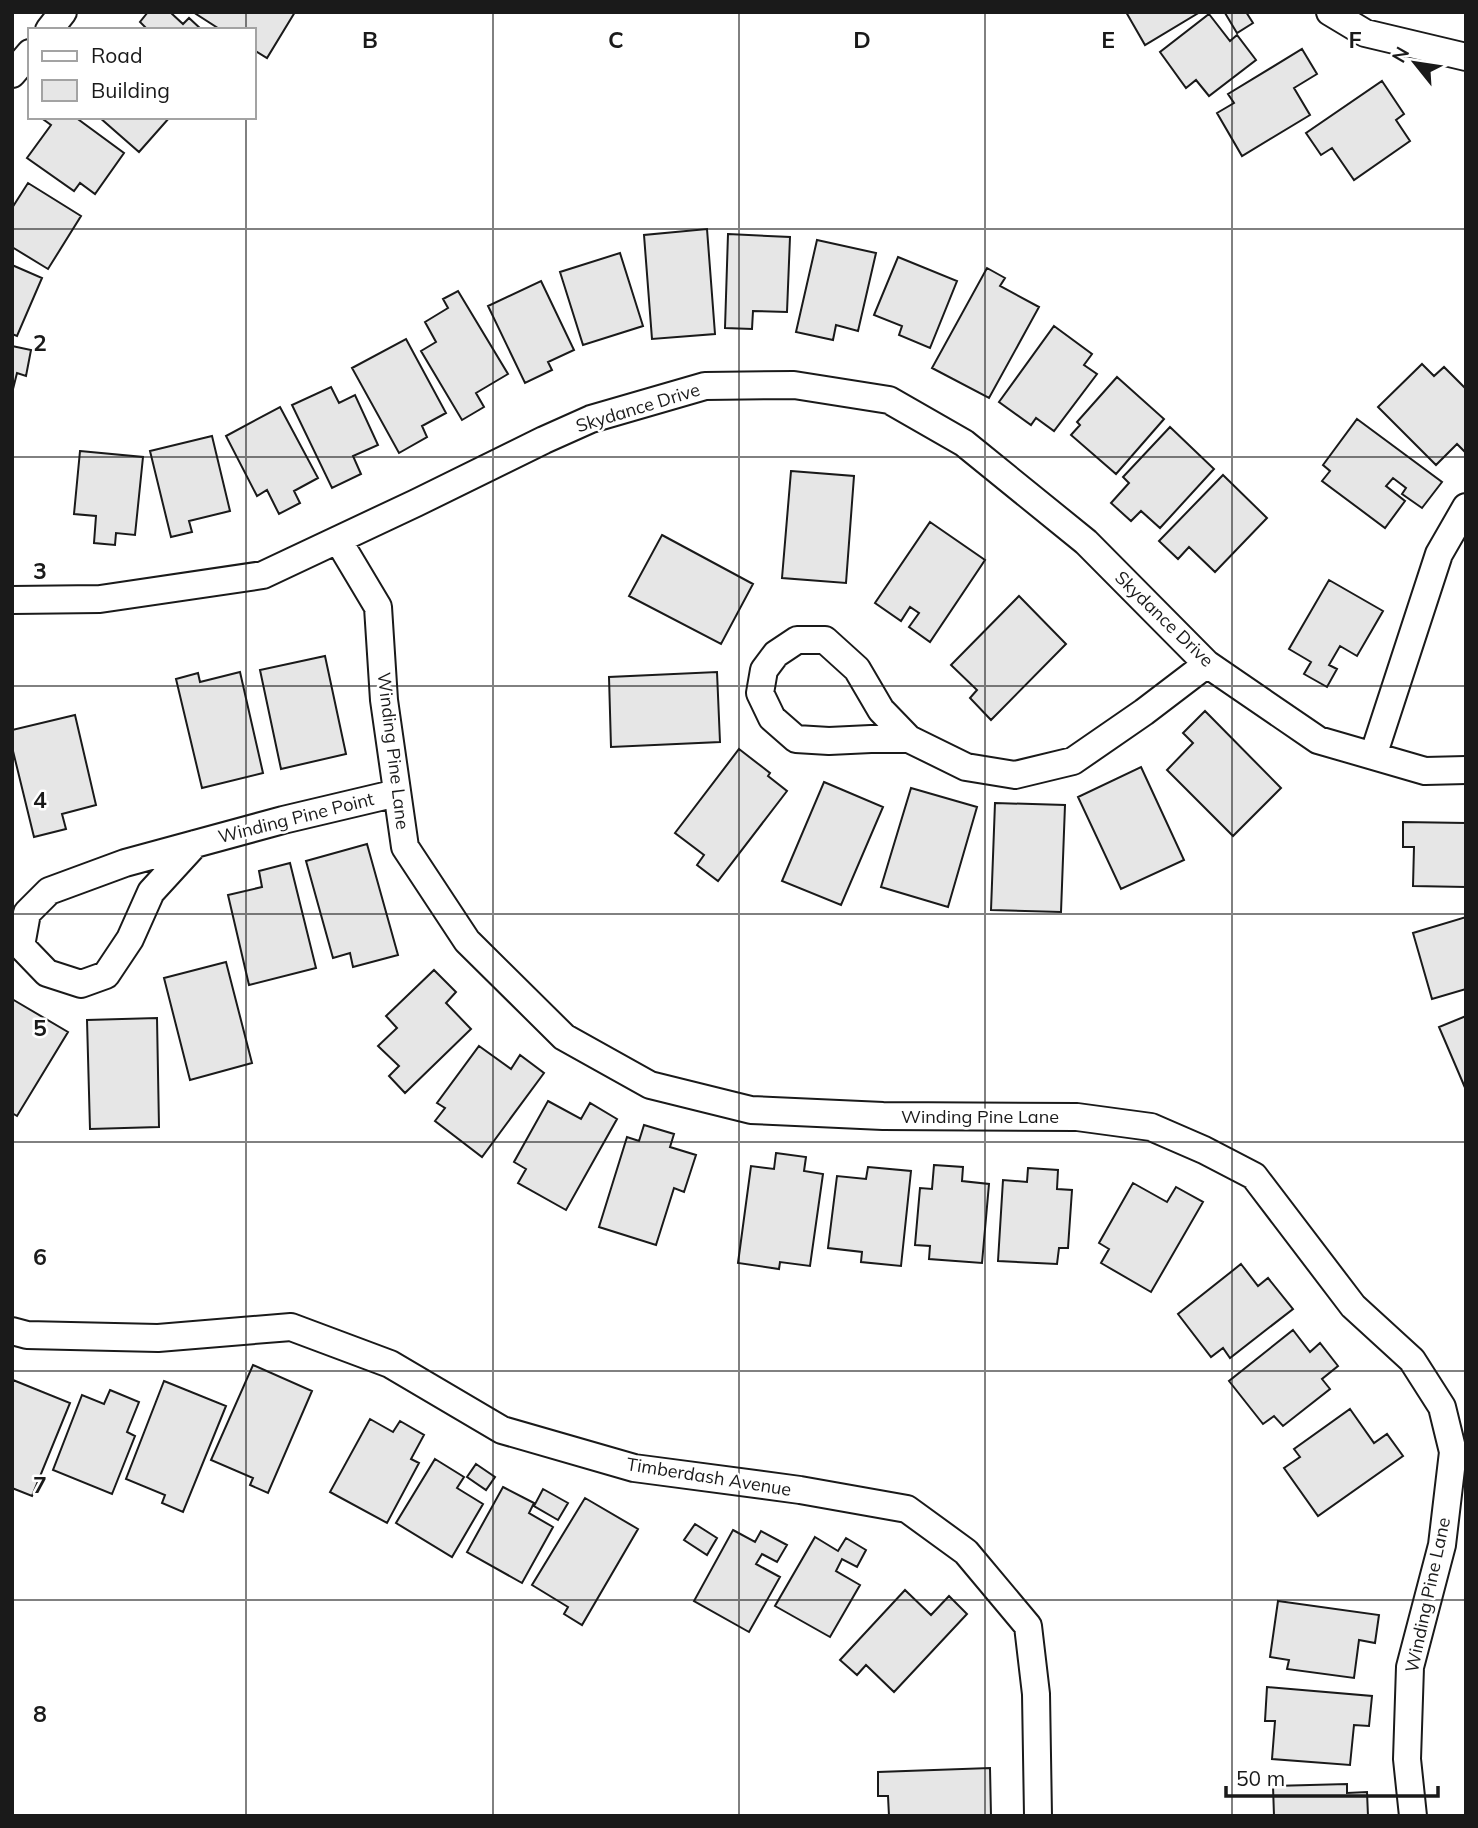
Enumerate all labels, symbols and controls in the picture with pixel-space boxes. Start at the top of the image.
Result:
text: B [362,25,378,54]
text: C [608,25,624,54]
text: D [853,25,871,54]
text: E [1101,25,1115,54]
text: F [1348,25,1362,54]
legend [28,28,256,119]
north arrow [1380,28,1450,98]
text: Road [91,42,142,68]
text: N [1386,42,1414,67]
text: Building [91,77,170,103]
text: 2 [33,328,47,357]
street label: Skydance Drive [573,378,703,437]
text: 3 [33,556,47,585]
street label: Skydance Drive [1110,566,1219,672]
street label: Winding Pine Lane [372,671,415,831]
text: 4 [33,785,47,814]
street label: Winding Pine Point [216,787,376,848]
text: 5 [33,1013,47,1042]
street label: Winding Pine Lane [901,1105,1059,1128]
text: 6 [33,1242,47,1271]
street label: Timberdash Avenue [625,1452,793,1501]
text: 7 [33,1470,47,1499]
street label: Winding Pine Lane [1400,1515,1455,1675]
text: 8 [33,1699,47,1728]
scale bar [1226,1755,1438,1799]
text: 50 m [1236,1765,1285,1791]

